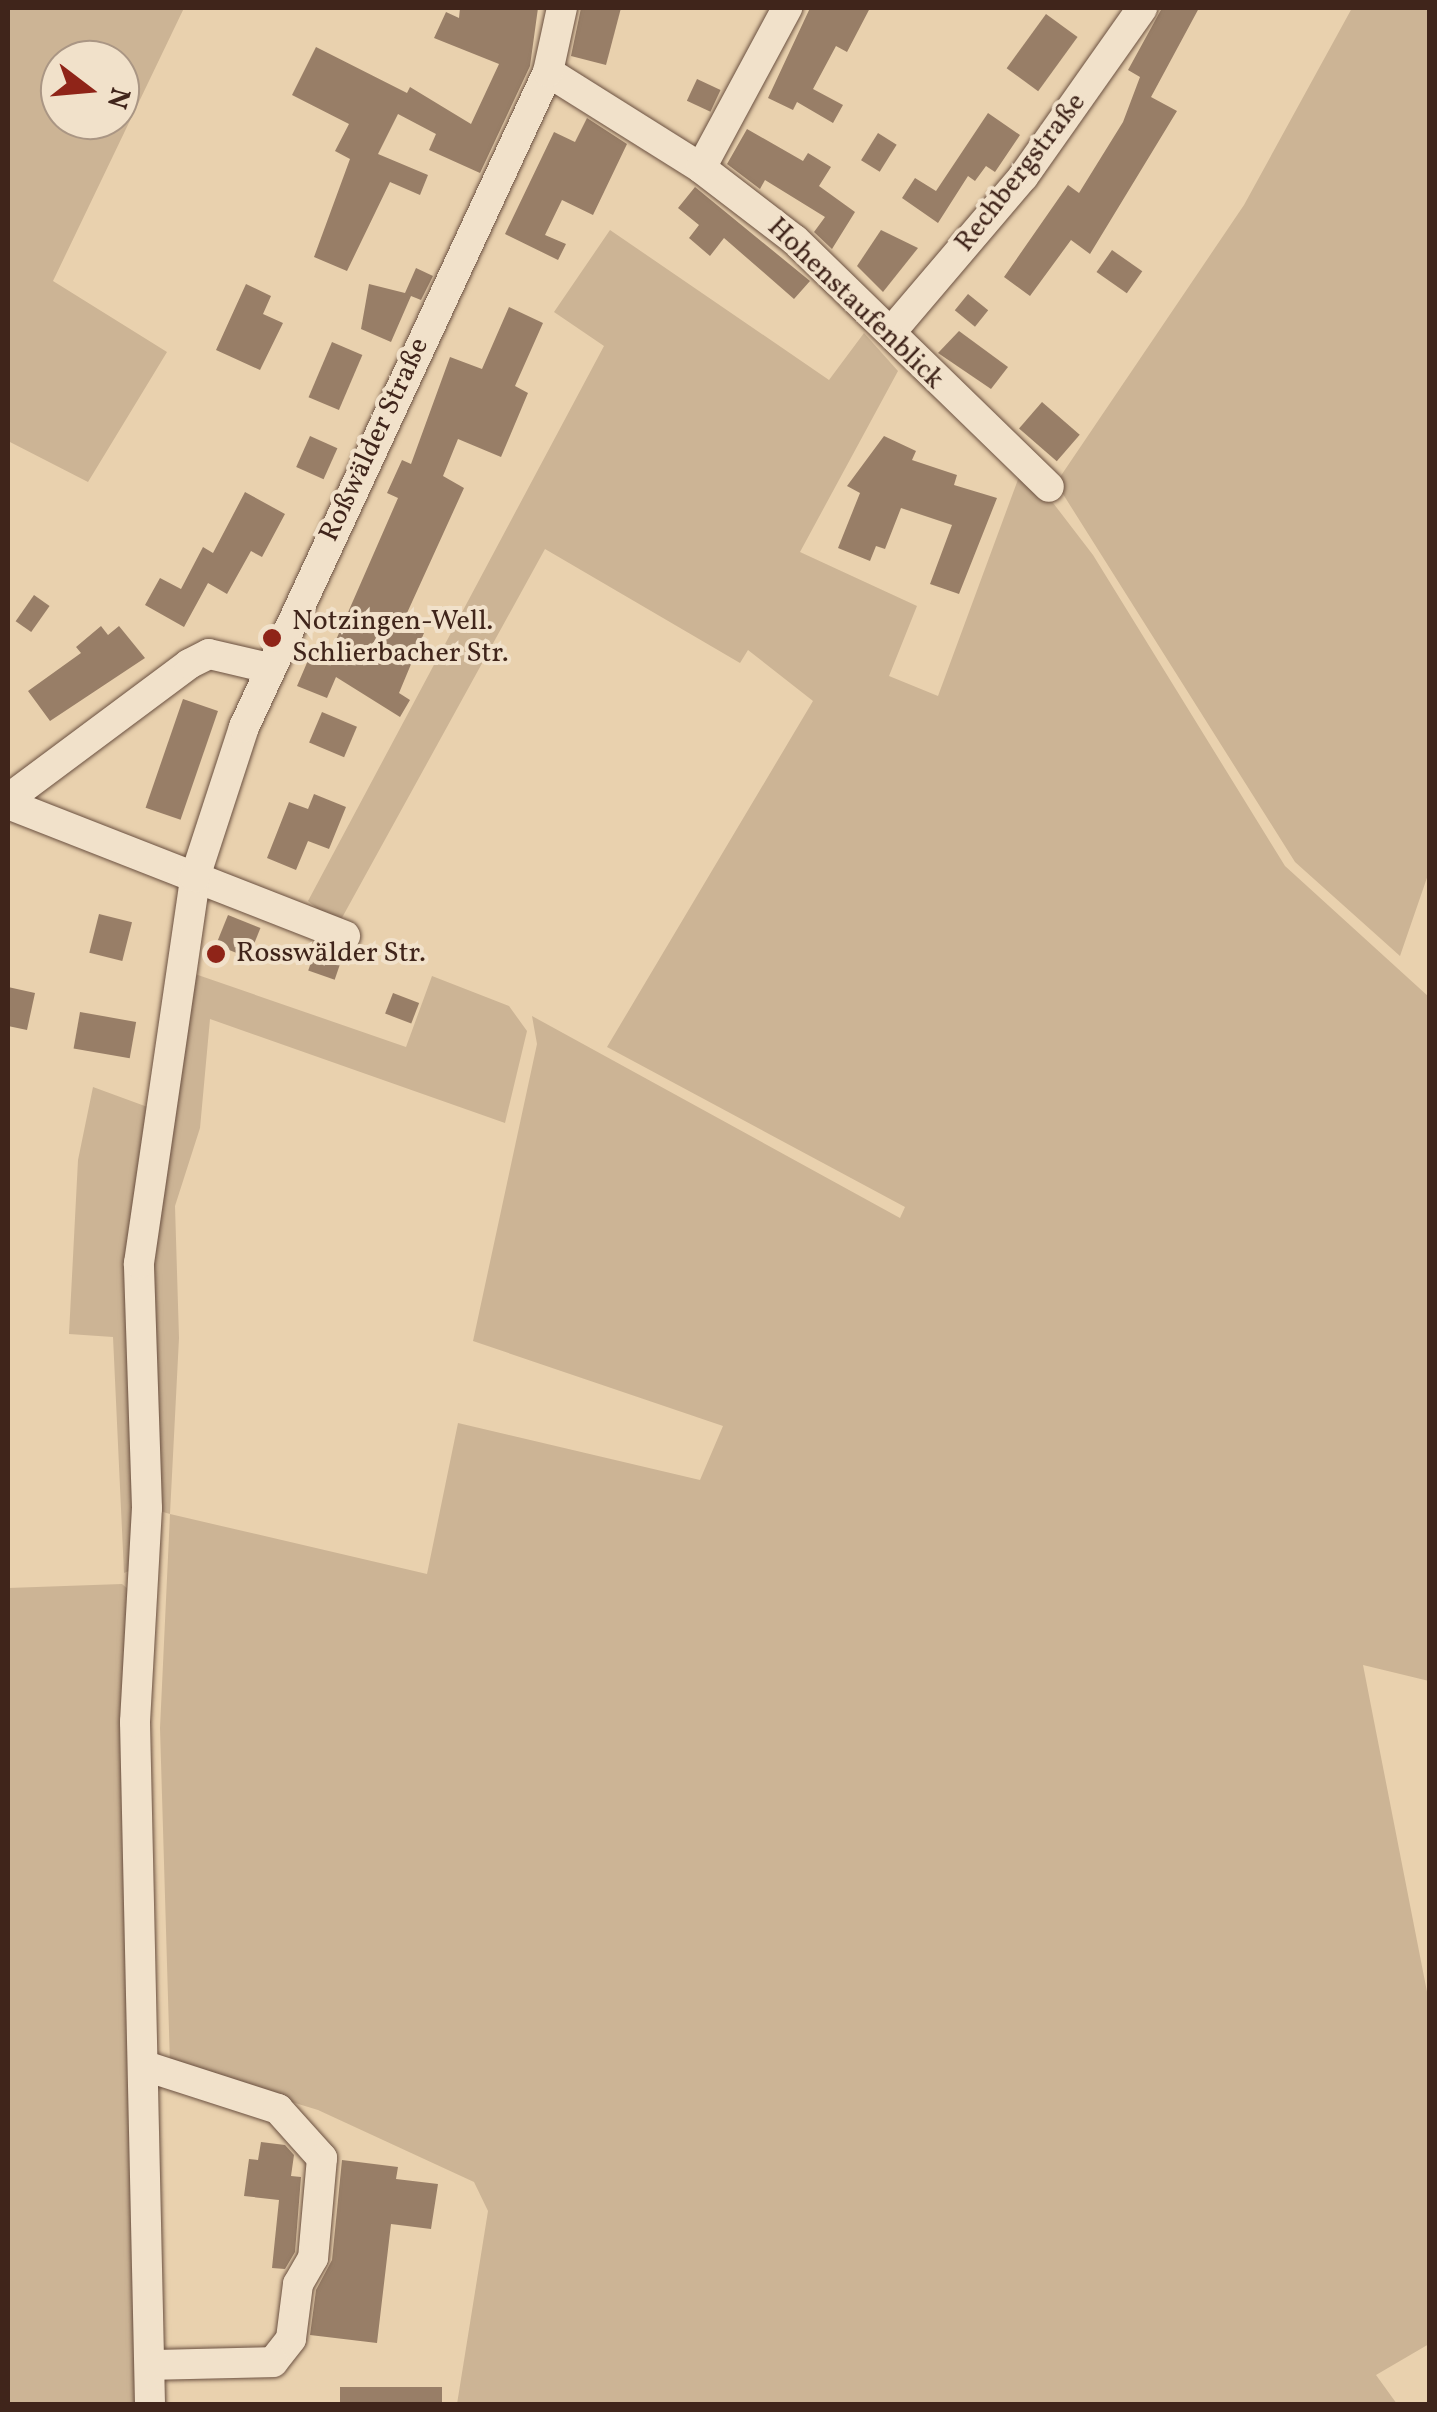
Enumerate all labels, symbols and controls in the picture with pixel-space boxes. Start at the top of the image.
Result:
north arrow [40,40,140,140]
text: N [96,83,139,113]
street label: Rechbergstraße [949,87,1093,259]
street label: Hohenstaufenblick [760,211,950,397]
street label: Roßwälder Straße [313,333,437,547]
place label: Notzingen-Well. Schlierbacher Str. [292,605,509,671]
marker: Notzingen-Well. Schlierbacher Str. [261,627,283,649]
place label: Rosswälder Str. [236,937,426,971]
marker: Rosswälder Str. [205,943,227,965]

